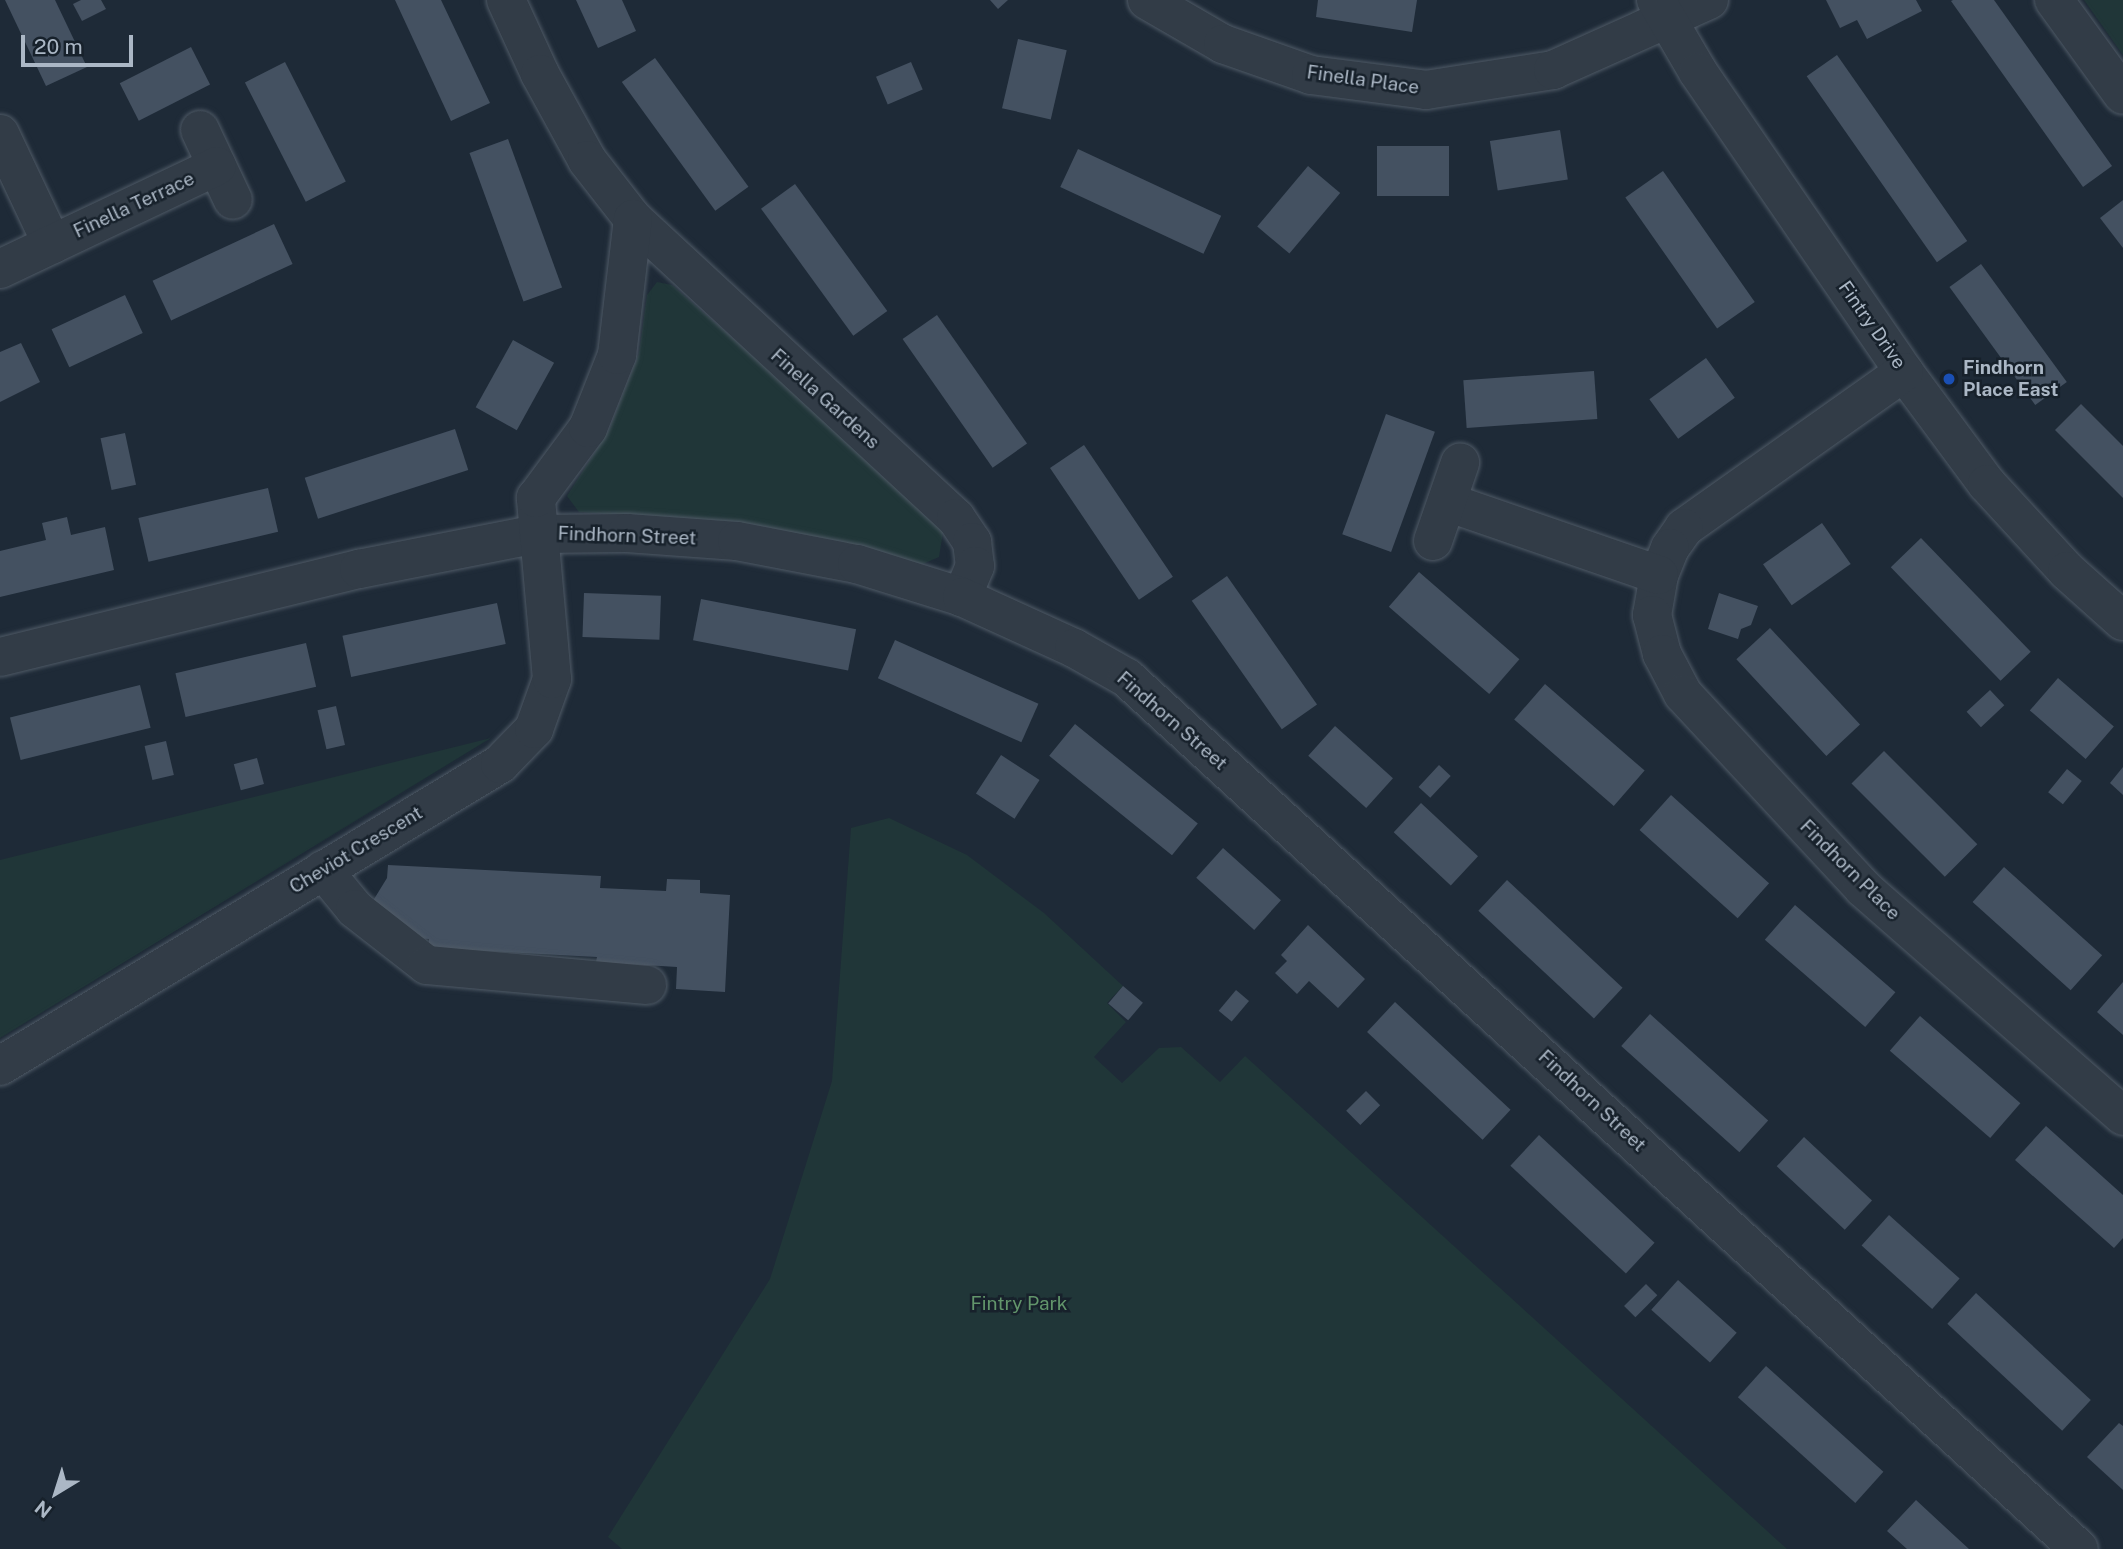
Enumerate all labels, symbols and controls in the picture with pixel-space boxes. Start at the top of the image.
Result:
scale bar [24,21,136,65]
text: 20 m [34,34,83,59]
street label: Finella Place [1305,61,1421,99]
street label: Finella Terrace [70,167,198,243]
street label: Fintry Drive [1833,277,1911,373]
street label: Finella Gardens [766,344,884,454]
place label: Findhorn Place East [1963,357,2058,401]
marker: Findhorn Place East [1941,371,1957,387]
street label: Findhorn Street [557,522,697,550]
street label: Findhorn Street [1112,667,1232,775]
street label: Cheviot Crescent [285,801,427,899]
street label: Findhorn Place [1795,815,1905,925]
street label: Findhorn Street [1533,1045,1651,1157]
park label: Fintry Park [970,1293,1068,1315]
north arrow [21,1458,91,1528]
text: N [30,1496,56,1523]

